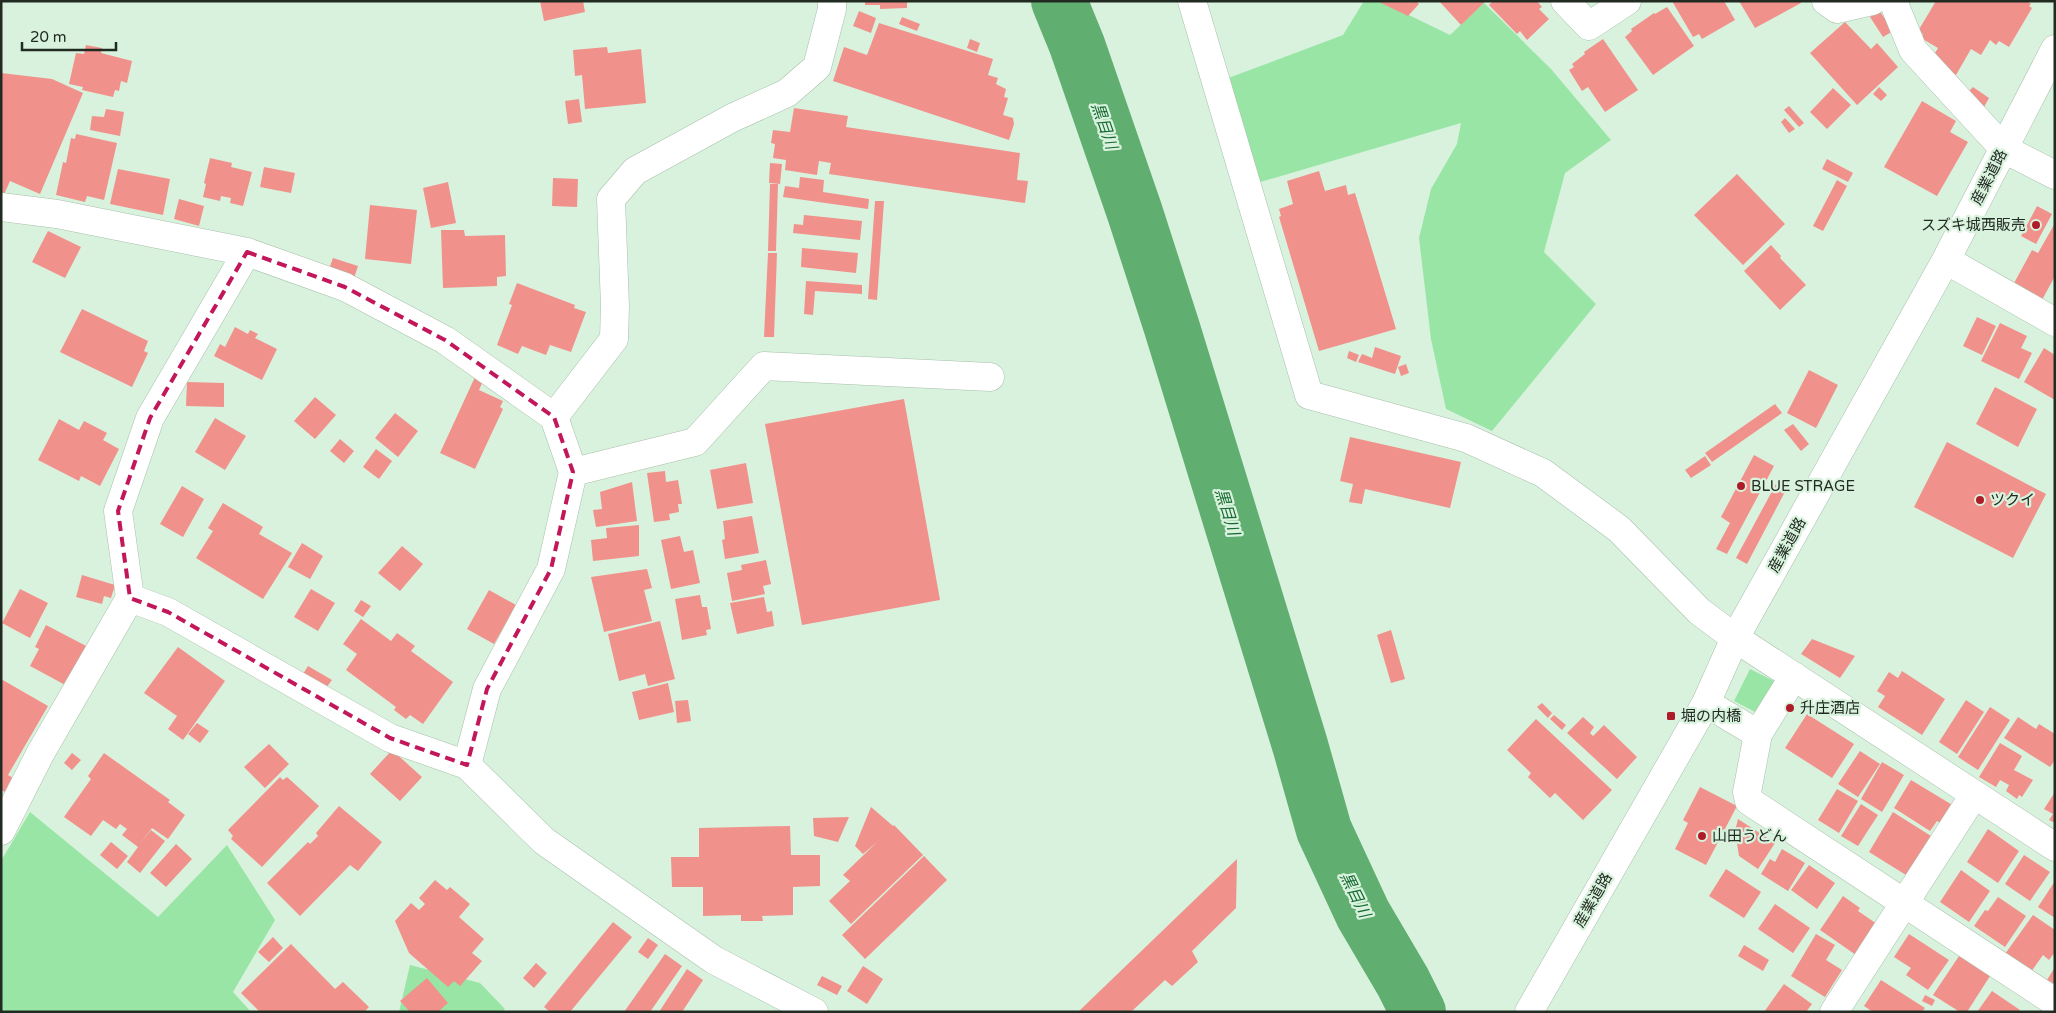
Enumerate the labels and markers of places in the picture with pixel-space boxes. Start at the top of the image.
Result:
place label: スズキ城西販売 [1921,216,2026,234]
marker: スズキ城西販売 [2030,219,2042,231]
place label: BLUE STRAGE [1751,477,1855,495]
marker: BLUE STRAGE [1735,480,1747,492]
place label: ツクイ [1990,491,2035,509]
marker: ツクイ [1974,494,1986,506]
place label: 升庄酒店 [1800,699,1860,717]
marker: 升庄酒店 [1784,702,1796,714]
place label: 堀の内橋 [1681,707,1741,725]
marker: 堀の内橋 [1665,710,1677,722]
place label: 山田うどん [1712,827,1787,845]
marker: 山田うどん [1696,830,1708,842]

